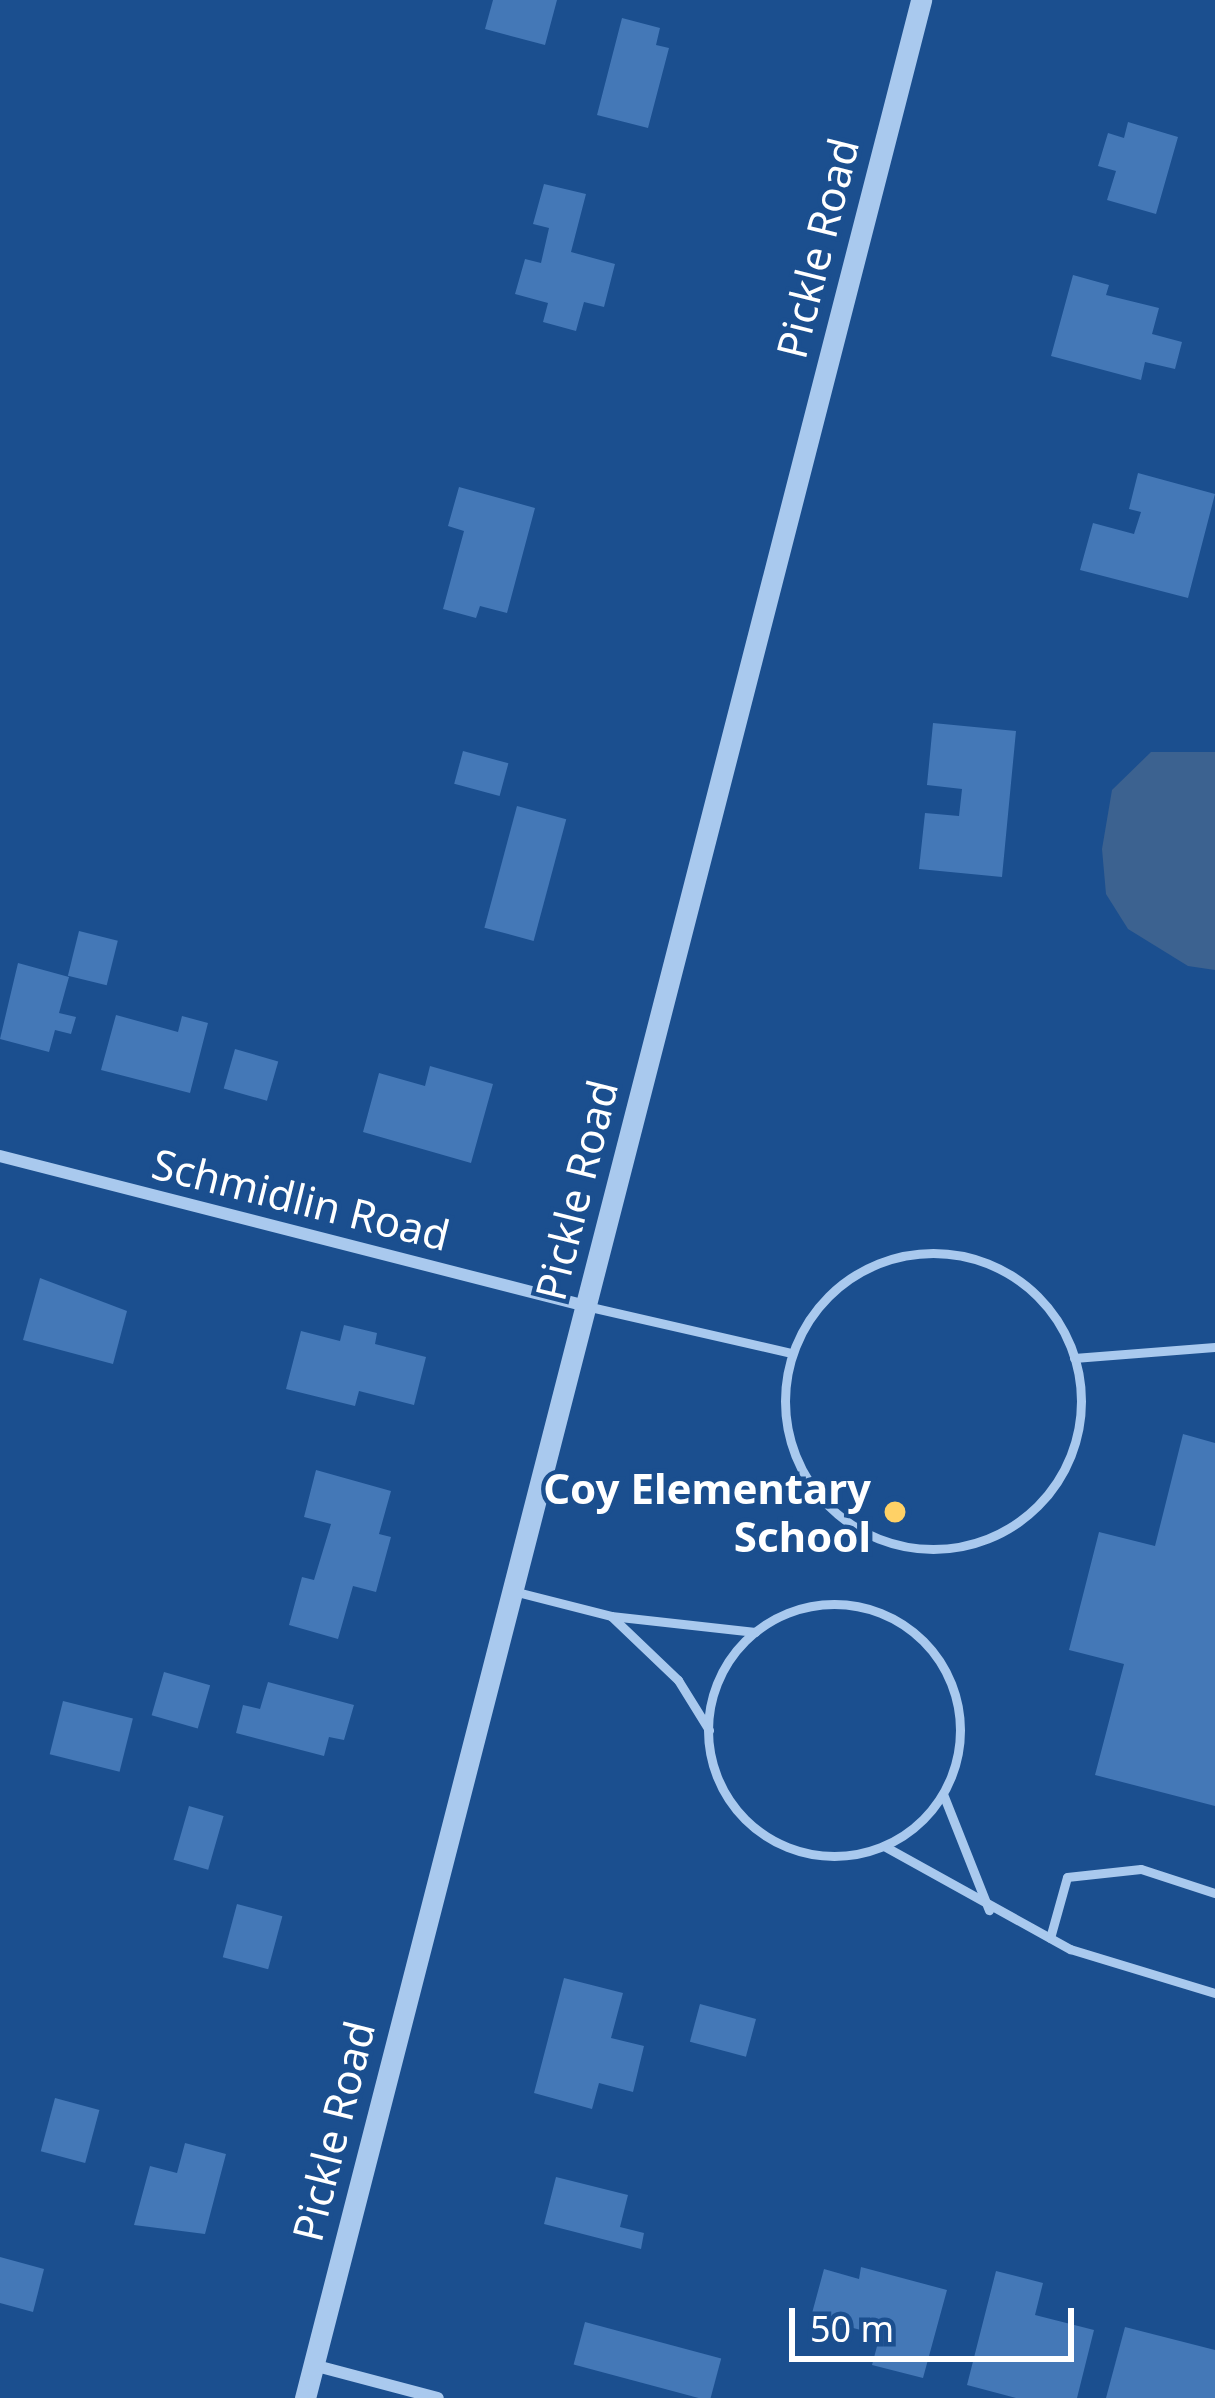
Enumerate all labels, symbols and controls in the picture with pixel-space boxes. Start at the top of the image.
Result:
street label: Pickle Road [765,133,869,363]
street label: Pickle Road [524,1075,628,1305]
street label: Schmidlin Road [147,1138,455,1260]
place label: Coy Elementary School [543,1463,871,1562]
marker: Coy Elementary School [882,1499,908,1525]
street label: Pickle Road [281,2016,385,2246]
scale bar [795,2284,1080,2358]
text: 50 m [810,2304,894,2353]

